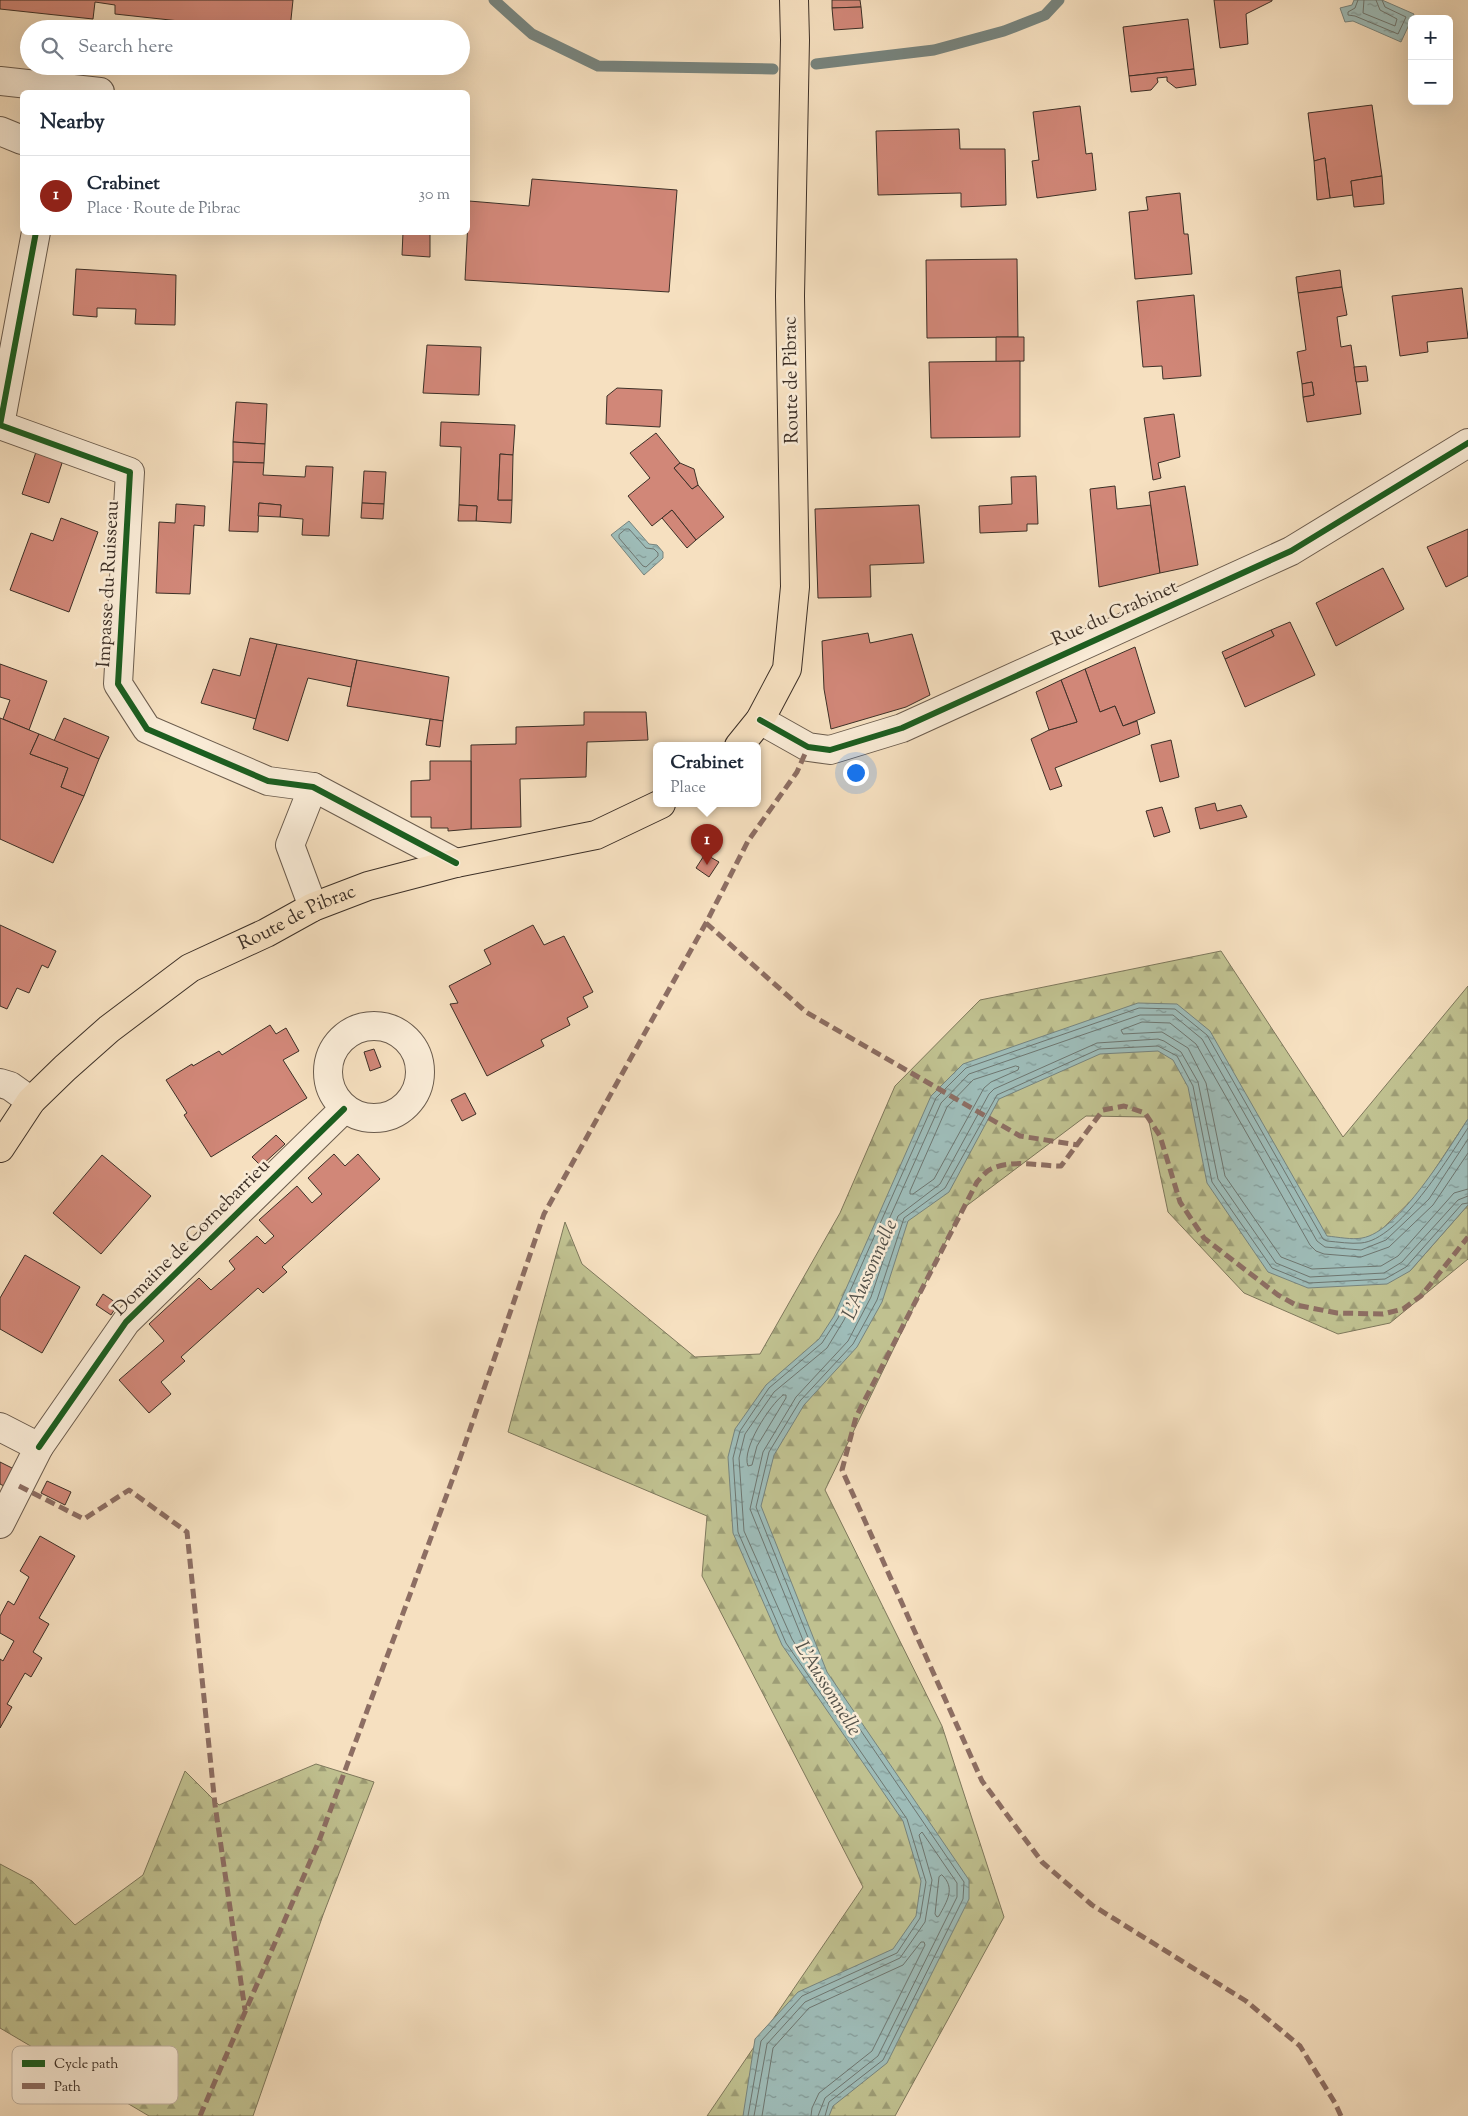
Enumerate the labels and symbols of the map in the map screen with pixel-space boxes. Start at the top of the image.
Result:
street label: Route de Pibrac [777,316,807,444]
street label: Impasse du Ruisseau [91,500,127,668]
street label: Rue du Crabinet [1048,574,1183,654]
your location [843,760,869,786]
pin: 1 [691,824,723,865]
street label: Route de Pibrac [234,878,360,958]
street label: Domaine de Cornebarrieu [107,1153,277,1323]
water label: L'Aussonnelle [836,1215,906,1325]
water label: L'Aussonnelle [786,1636,868,1742]
legend [12,2046,178,2104]
text: Cycle path [54,2055,118,2075]
text: Path [54,2078,81,2098]

